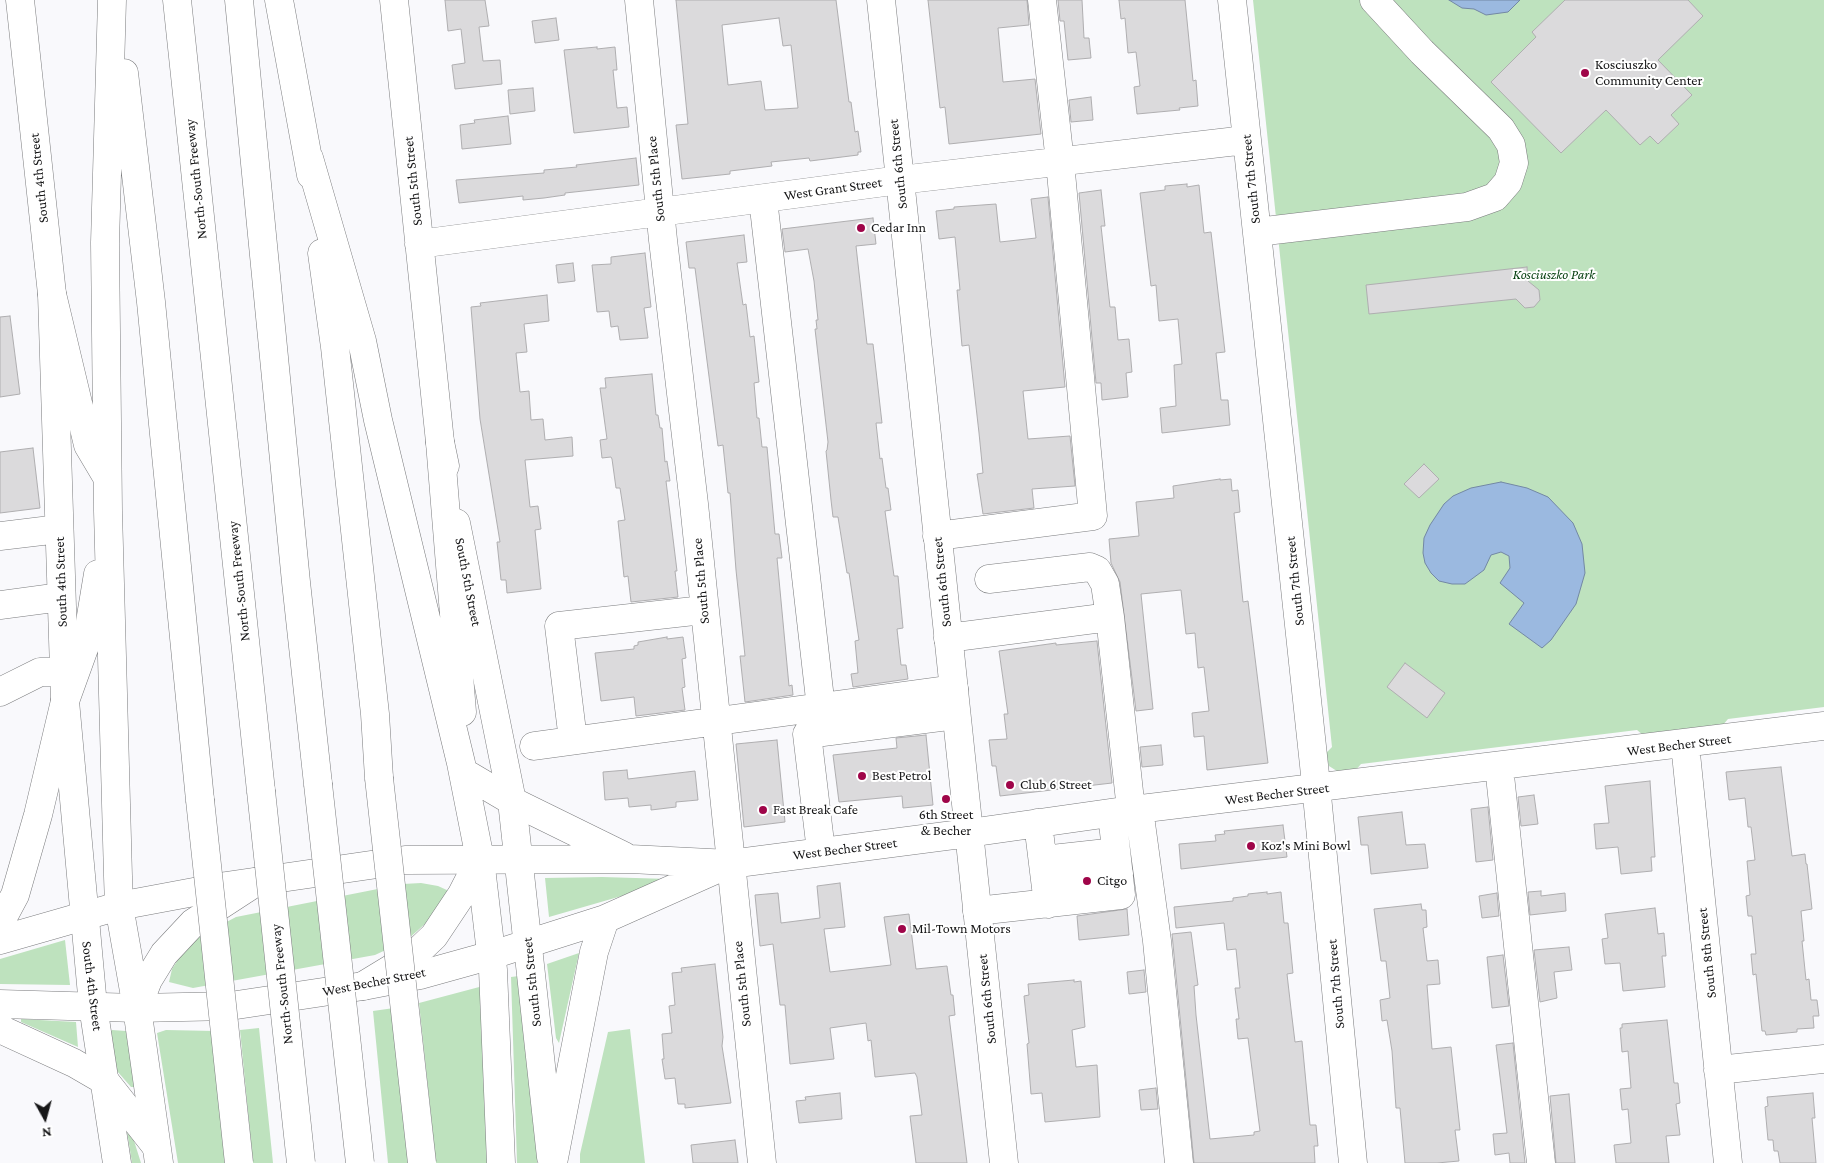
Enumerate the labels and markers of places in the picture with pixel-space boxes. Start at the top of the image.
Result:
place label: Kosciuszko Community Center [1595,57,1702,90]
marker: Kosciuszko Community Center [1579,67,1591,79]
place label: Cedar Inn [871,220,926,236]
marker: Cedar Inn [855,222,867,234]
place label: Best Petrol [872,768,931,784]
marker: Best Petrol [856,770,868,782]
place label: Club 6 Street [1020,777,1092,793]
marker: Club 6 Street [1004,779,1016,791]
marker: 6th Street & Becher [940,793,952,805]
place label: Fast Break Cafe [773,802,858,818]
marker: Fast Break Cafe [757,804,769,816]
place label: 6th Street & Becher [919,807,973,840]
place label: Koz's Mini Bowl [1261,838,1351,854]
marker: Koz's Mini Bowl [1245,840,1257,852]
place label: Citgo [1097,873,1127,889]
marker: Citgo [1081,875,1093,887]
place label: Mil-Town Motors [912,921,1011,937]
marker: Mil-Town Motors [896,923,908,935]

